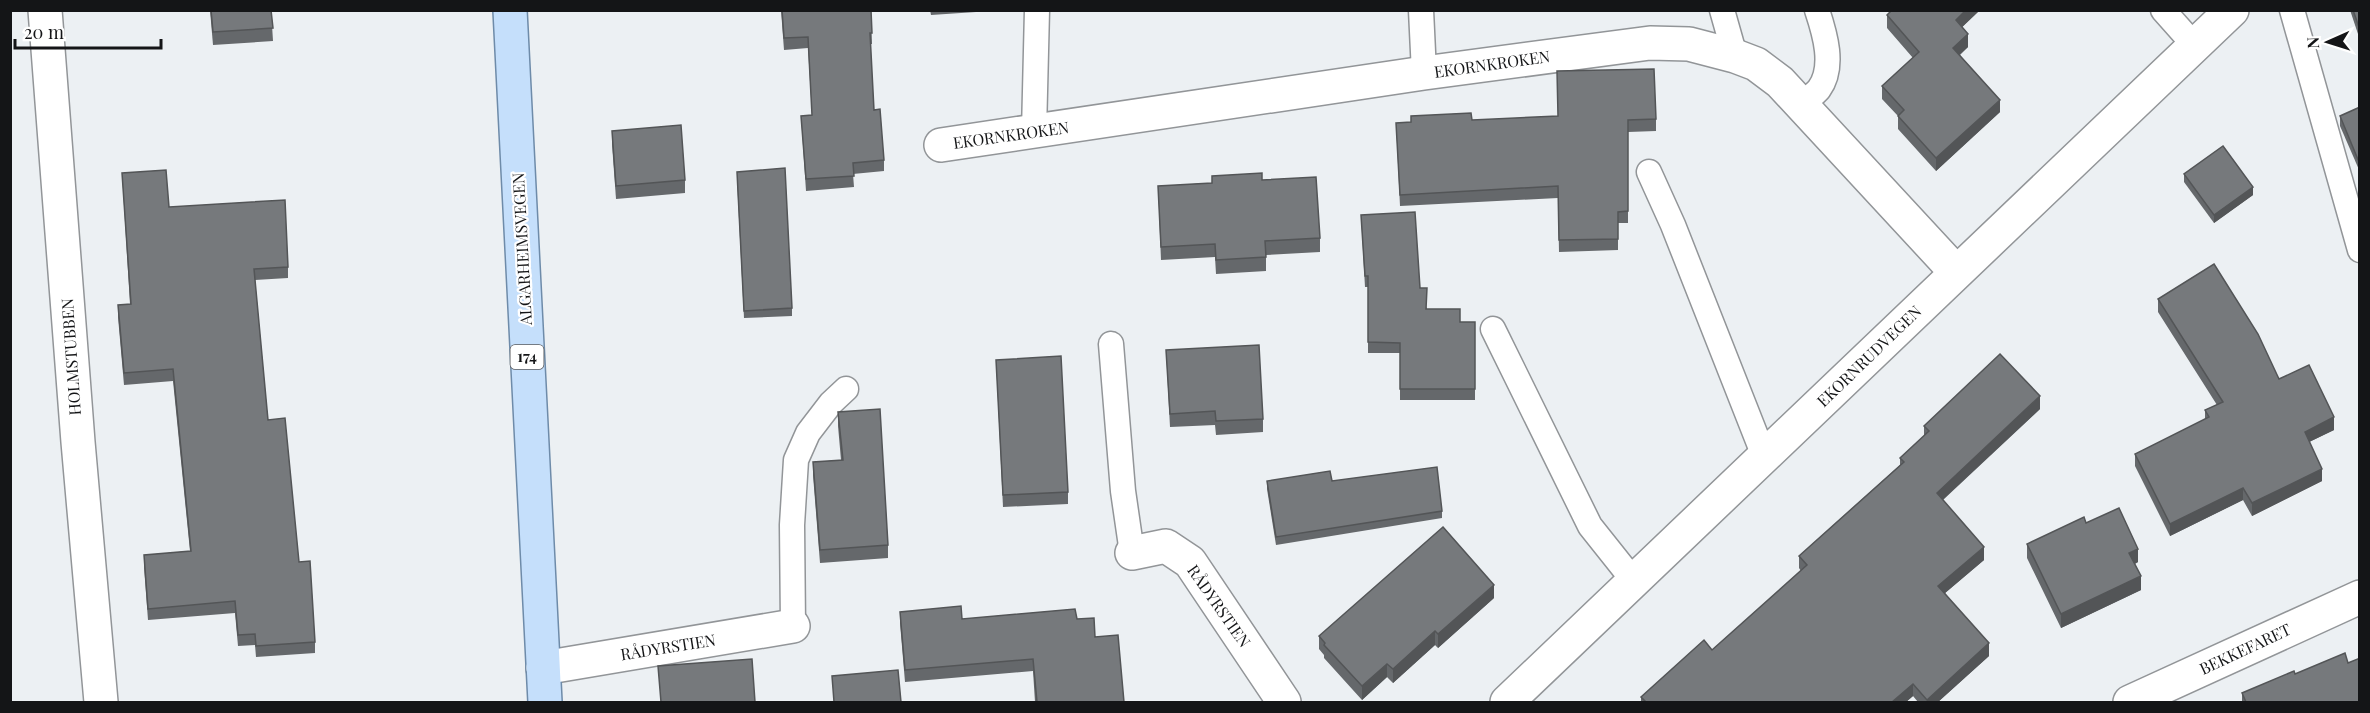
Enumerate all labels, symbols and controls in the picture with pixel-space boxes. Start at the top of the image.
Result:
scale bar [15,12,160,50]
north arrow [2298,12,2358,72]
text: 20 m [24,20,64,44]
text: N [2302,36,2323,49]
street label: EKORNKROKEN [1433,45,1551,82]
street label: EKORNKROKEN [952,116,1070,153]
street label: ALGARHEIMSVEGEN [507,172,536,327]
street label: HOLMSTUBBEN [56,298,85,416]
street label: EKORNRUDVEGEN [1812,300,1925,411]
road number: 174 [510,345,544,369]
street label: RÅDYRSTIEN [1183,560,1256,651]
street label: BEKKEFARET [2196,618,2294,679]
street label: RÅDYRSTIEN [619,629,717,664]

